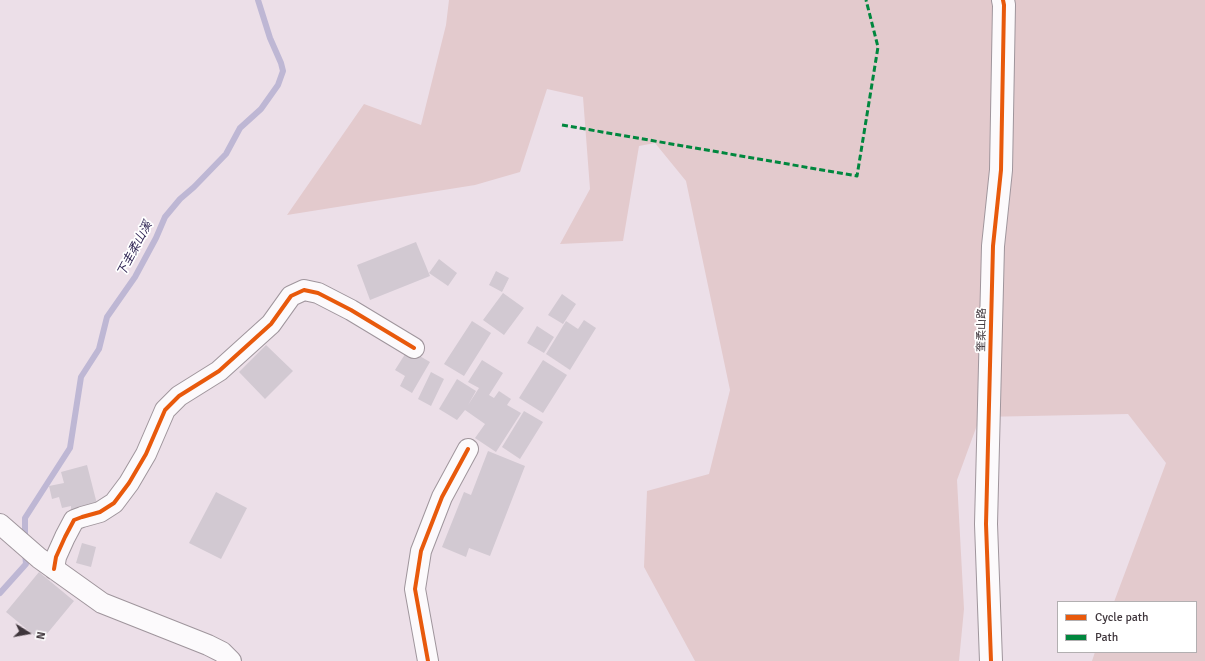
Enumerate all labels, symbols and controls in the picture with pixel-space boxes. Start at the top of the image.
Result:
water label: 下圭柔山溪 [115,219,155,279]
street label: 奎柔山路 [975,308,989,352]
legend [1057,601,1197,653]
text: Cycle path [1095,610,1148,625]
north arrow [8,613,48,653]
text: N [33,630,47,640]
text: Path [1095,630,1118,645]

